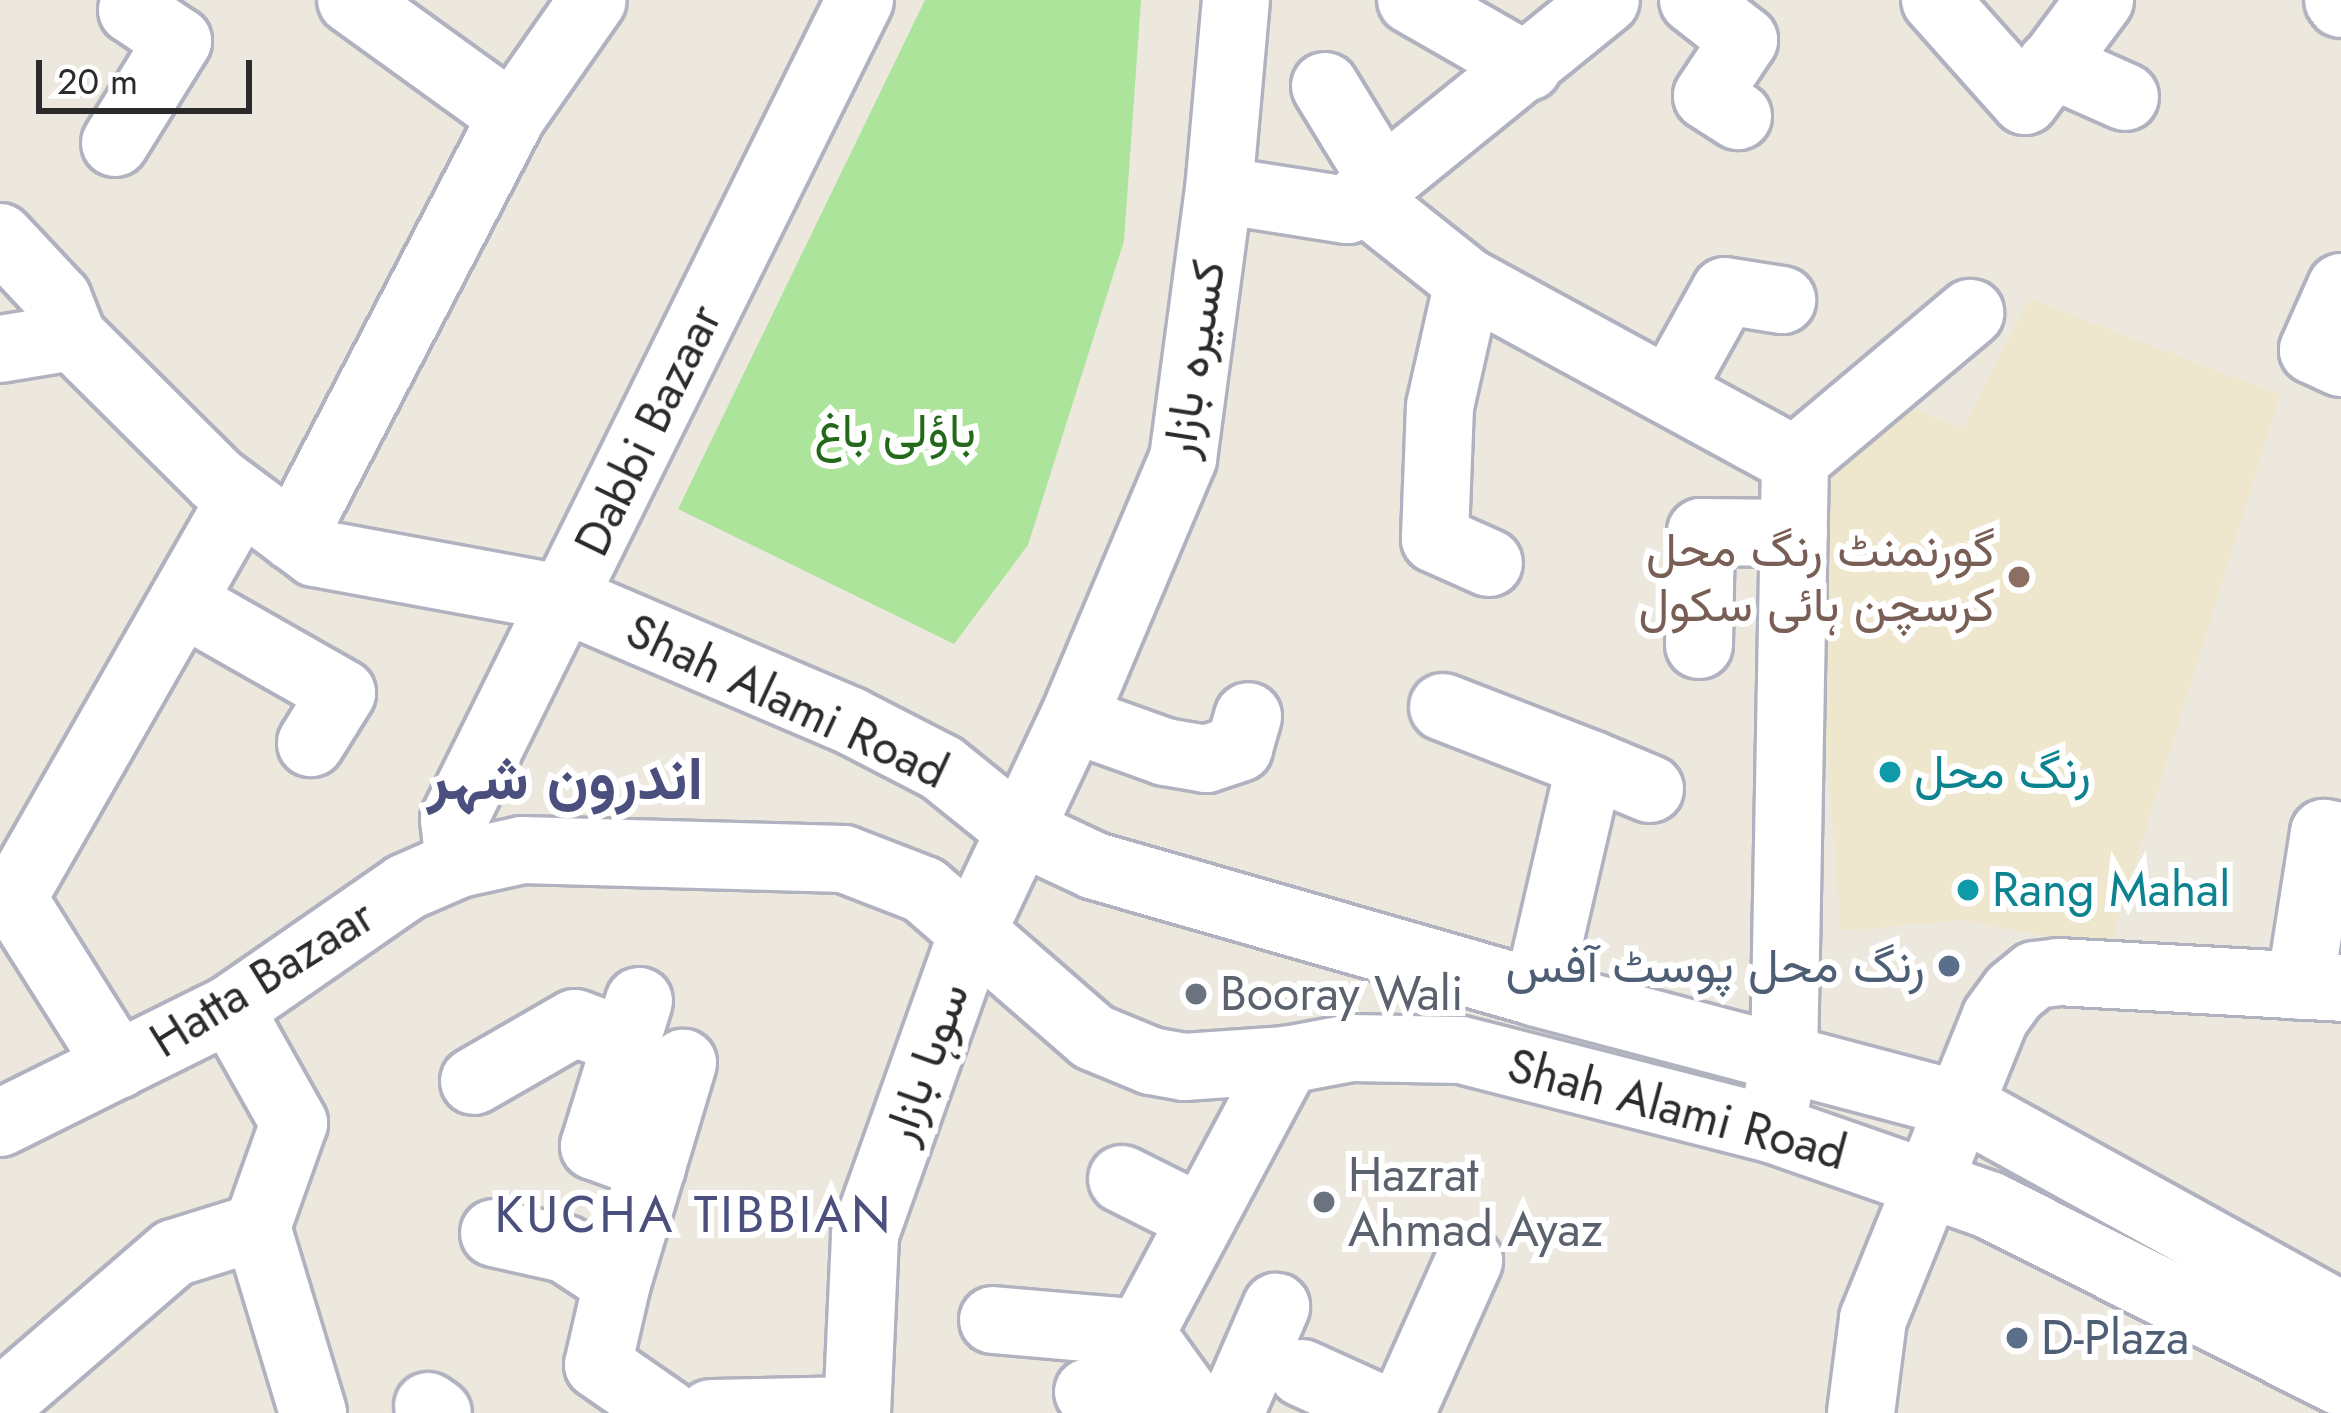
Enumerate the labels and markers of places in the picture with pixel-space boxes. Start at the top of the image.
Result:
place label: گورنمنٹ رنگ محل کرسچن ہائی سکول [1638,520,1995,633]
marker: گورنمنٹ رنگ محل کرسچن ہائی سکول [2006,564,2032,590]
place label: رنگ محل [1914,743,2091,801]
marker: رنگ محل [1877,759,1903,785]
place label: Rang Mahal [1992,861,2230,919]
marker: Rang Mahal [1955,877,1981,903]
place label: رنگ محل پوسٹ آفس [1506,937,1925,995]
marker: رنگ محل پوسٹ آفس [1936,953,1962,979]
place label: Booray Wali [1220,965,1463,1023]
marker: Booray Wali [1183,981,1209,1007]
place label: Hazrat Ahmad Ayaz [1348,1145,1603,1258]
marker: Hazrat Ahmad Ayaz [1311,1189,1337,1215]
place label: D-Plaza [2041,1309,2189,1367]
marker: D-Plaza [2004,1325,2030,1351]

